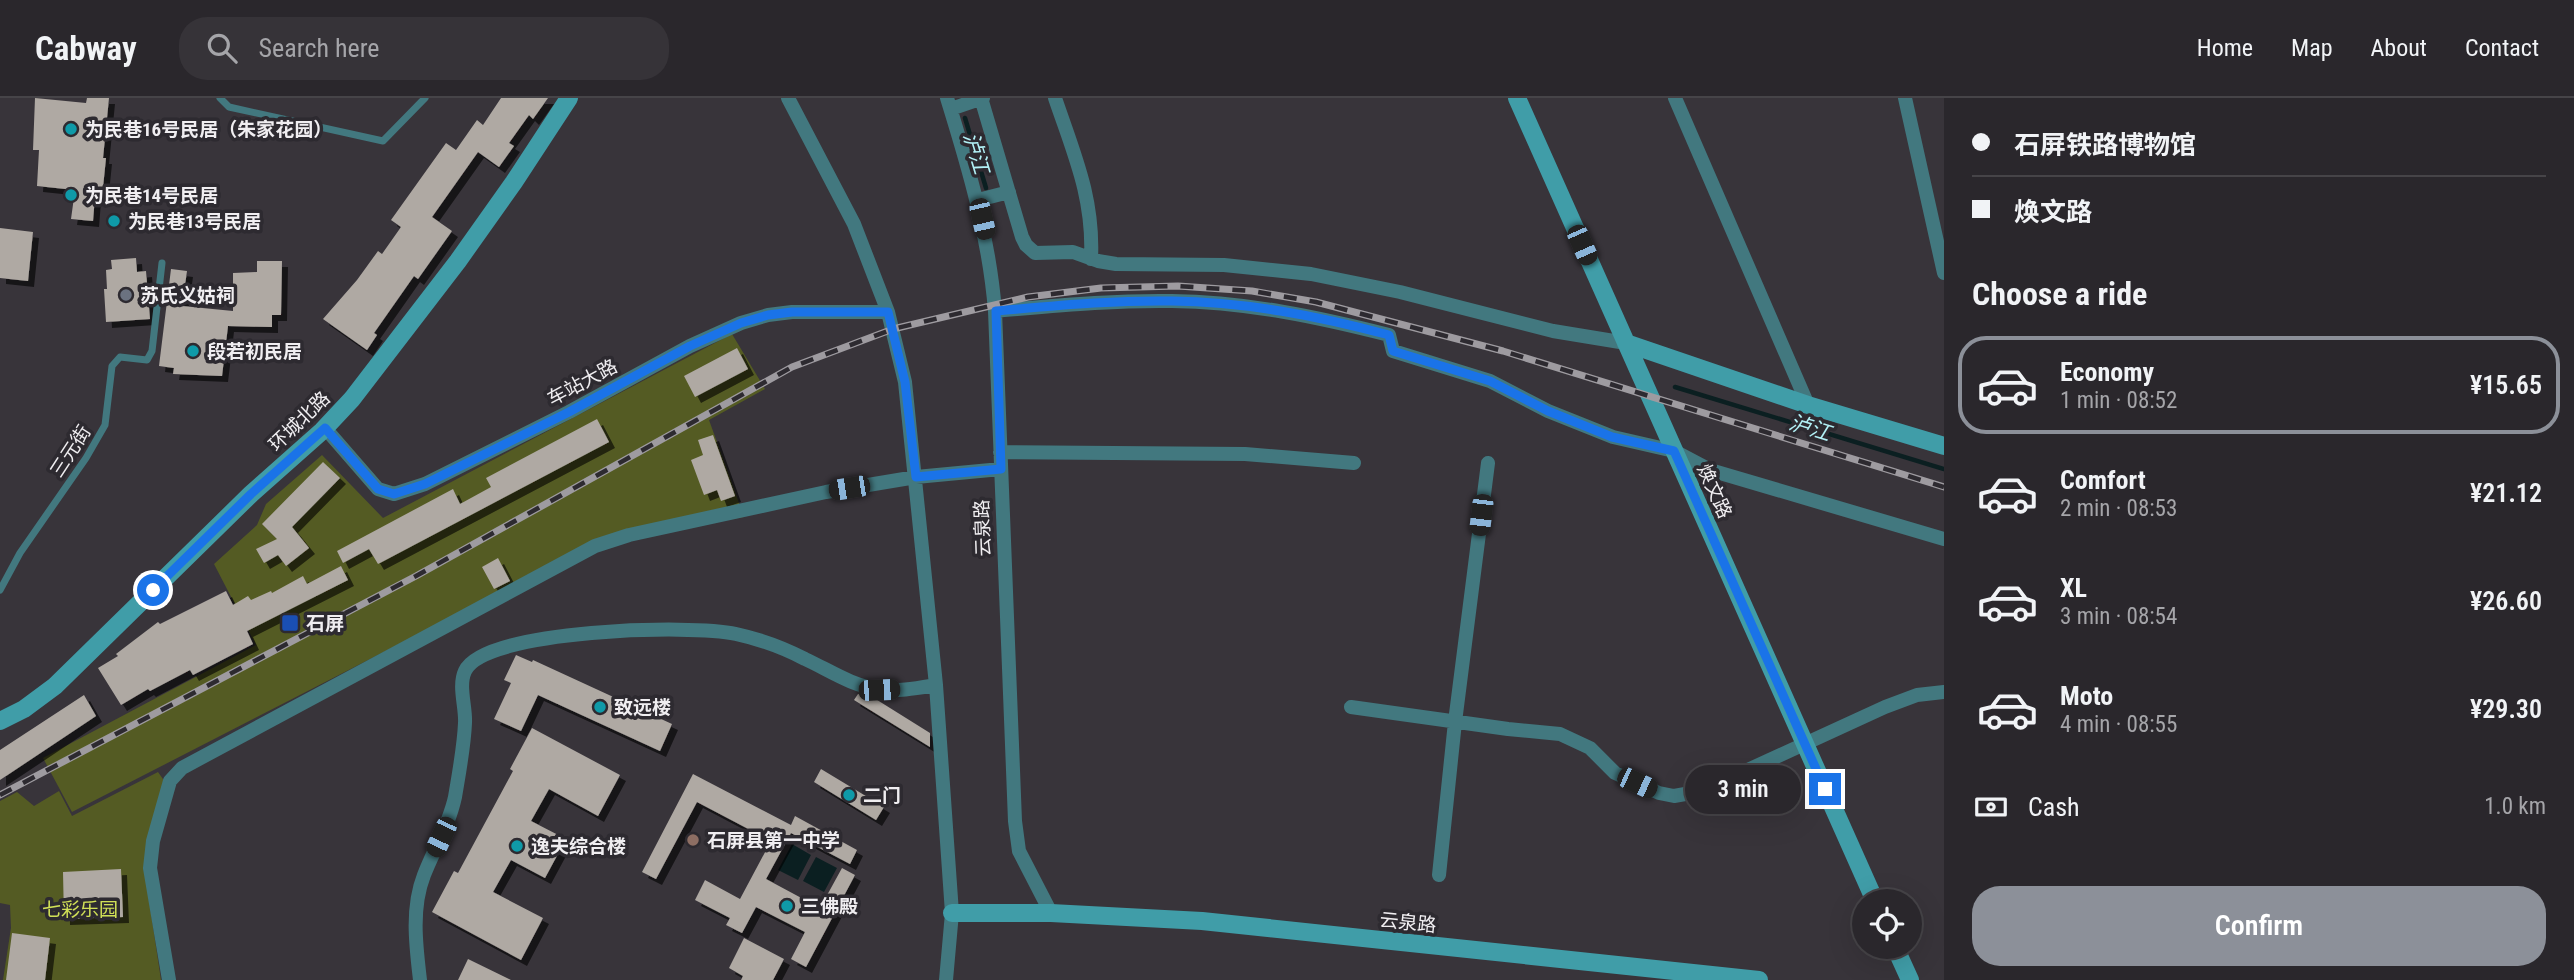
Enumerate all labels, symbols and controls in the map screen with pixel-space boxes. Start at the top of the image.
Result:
search box [179,17,669,80]
text: Cabway [35,29,137,68]
icon: search [203,29,241,67]
text: Search here [259,33,380,63]
text: Home [2197,34,2253,62]
text: Map [2291,34,2333,62]
text: About [2371,34,2427,62]
text: Contact [2465,34,2539,62]
place label: 为民巷16号民居（朱家花园） [85,118,332,141]
marker: 为民巷16号民居（朱家花园） [63,121,79,137]
water label: 泸江 [958,129,994,179]
text: 石屏铁路博物馆 [2014,130,2196,160]
place label: 为民巷14号民居 [85,184,218,207]
marker: 为民巷14号民居 [63,187,79,203]
car [968,196,997,242]
text: 焕文路 [2014,197,2092,227]
place label: 为民巷13号民居 [128,210,261,233]
marker: 为民巷13号民居 [106,213,122,229]
car [1564,222,1601,268]
text: Choose a ride [1972,275,2147,313]
place label: 苏氏义姑祠 [140,284,235,307]
marker: 苏氏义姑祠 [118,287,134,303]
place label: 段若初民居 [207,340,302,363]
marker: 段若初民居 [185,343,201,359]
street label: 车站大路 [543,354,621,410]
icon: car [1976,354,2039,417]
text: Economy [2060,357,2154,387]
text: ¥15.65 [2470,370,2542,400]
street label: 环城北路 [264,387,335,456]
text: 1 min · 08:52 [2060,387,2177,414]
water label: 泸江 [1786,410,1836,446]
street label: 三元街 [45,421,96,481]
street label: 焕文路 [1692,460,1737,522]
icon: car [1976,462,2039,525]
text: Comfort [2060,465,2146,495]
car [827,474,872,502]
text: ¥21.12 [2470,478,2542,508]
car [1469,493,1494,537]
text: 2 min · 08:53 [2060,495,2177,522]
street label: 云泉路 [970,499,995,557]
icon: car [1976,570,2039,633]
text: XL [2060,573,2087,603]
route start [137,574,169,606]
text: ¥26.60 [2470,586,2542,616]
text: 3 min · 08:54 [2060,603,2177,630]
place label: 石屏 [306,612,344,635]
marker: 石屏 [280,613,300,633]
icon: car [1976,678,2039,741]
car [858,679,901,701]
text: Moto [2060,681,2113,711]
text: ¥29.30 [2470,694,2542,724]
place label: 致远楼 [614,696,671,719]
marker: 致远楼 [592,699,608,715]
text: 4 min · 08:55 [2060,711,2177,738]
callout: 3 min [1685,764,1800,814]
car [1614,765,1661,801]
route end [1809,773,1841,805]
text: 3 min [1718,776,1768,803]
place label: 二门 [863,784,901,807]
marker: 二门 [841,787,857,803]
icon: cash [1972,788,2010,826]
text: Cash [2028,792,2080,822]
text: 1.0 km [2484,793,2546,820]
car [423,814,460,860]
place label: 石屏县第一中学 [707,829,840,852]
marker: 石屏县第一中学 [685,832,701,848]
place label: 逸夫综合楼 [531,835,626,858]
marker: 逸夫综合楼 [509,838,525,854]
button: Confirm [1972,886,2546,966]
map controls [1852,889,1922,959]
button: locate [1852,889,1922,959]
place label: 三佛殿 [801,895,858,918]
park label: 七彩乐园 [42,898,118,921]
marker: 三佛殿 [779,898,795,914]
street label: 云泉路 [1378,908,1438,937]

